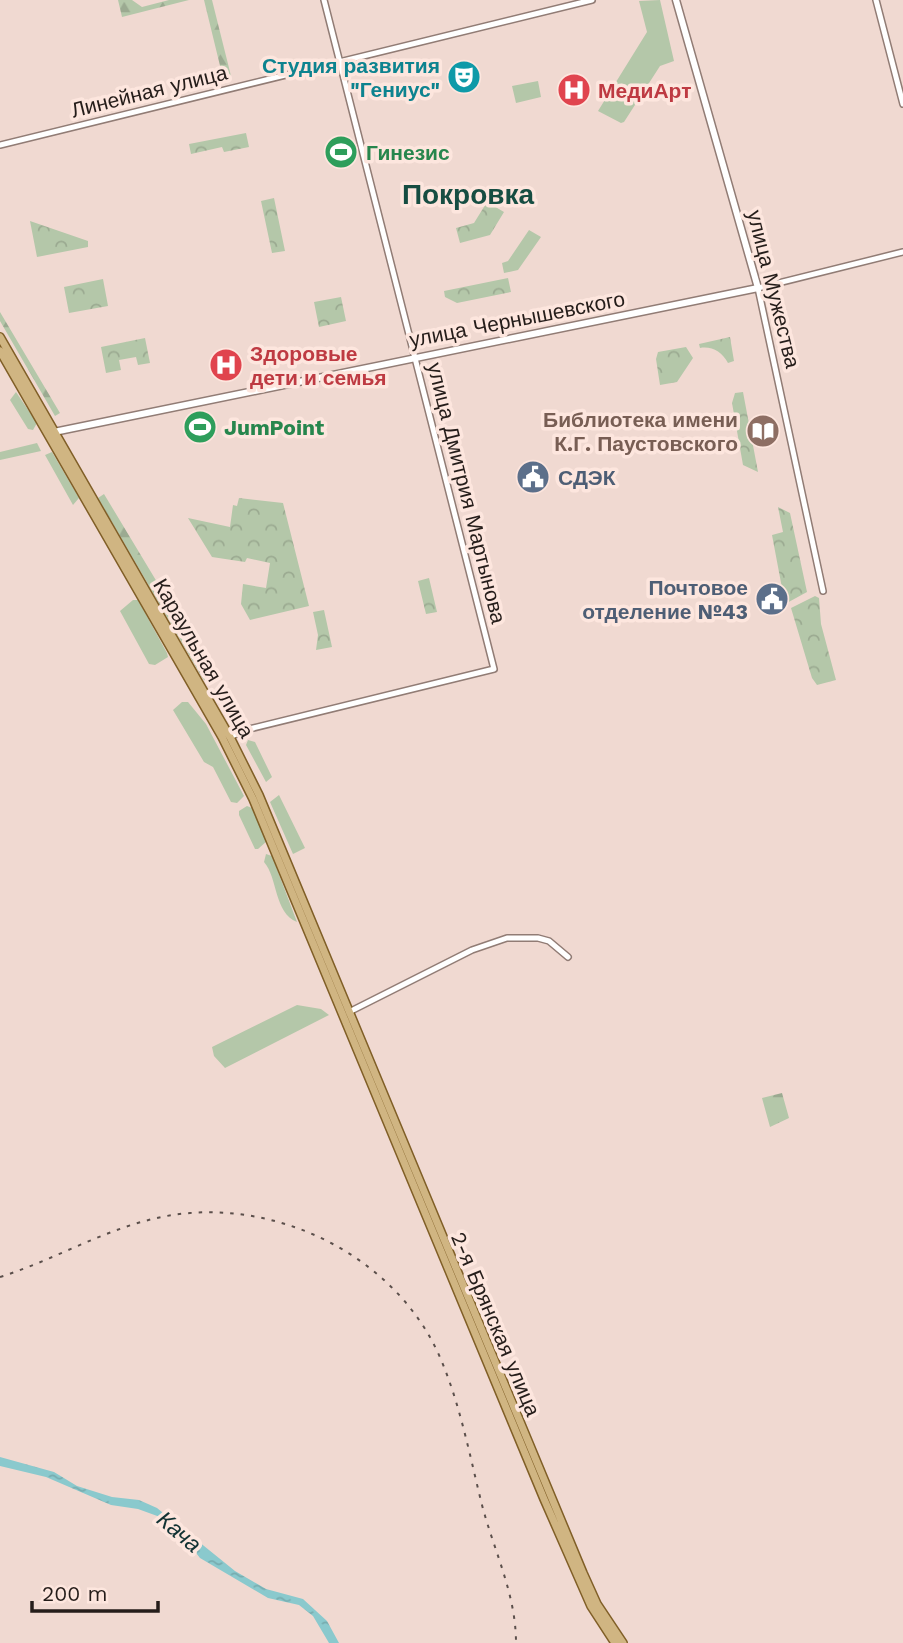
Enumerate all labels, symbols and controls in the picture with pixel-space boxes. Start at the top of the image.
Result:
place label: Студия развития "Гениус" [262,53,440,102]
theatre icon: Студия развития "Гениус" [445,58,483,96]
street label: Линейная улица [68,59,230,122]
hospital icon: МедиАрт [555,71,593,109]
place label: МедиАрт [598,78,691,103]
sports icon: Гинезис [322,133,360,171]
place label: Гинезис [366,140,450,165]
district label: Покровка [402,178,535,211]
street label: улица Мужества [742,207,806,371]
street label: улица Чернышевского [407,286,627,352]
place label: Здоровые дети и семья [250,341,387,390]
hospital icon: Здоровые дети и семья [207,346,245,384]
street label: улица Дмитрия Мартынова [422,360,512,626]
place label: Библиотека имени К.Г. Паустовского [543,407,738,456]
sports icon: JumPoint [181,408,219,446]
library icon: Библиотека имени К.Г. Паустовского [744,412,782,450]
place label: JumPoint [224,415,324,440]
public building icon: СДЭК [514,458,552,496]
place label: СДЭК [558,465,616,490]
street label: Караульная улица [148,574,260,742]
place label: Почтовое отделение №43 [582,575,748,624]
public building icon: Почтовое отделение №43 [753,580,791,618]
street label: 2-я Брянская улица [446,1228,546,1420]
water label: Кача [151,1506,207,1558]
scale bar [32,1570,158,1614]
text: 200 m [42,1581,108,1606]

